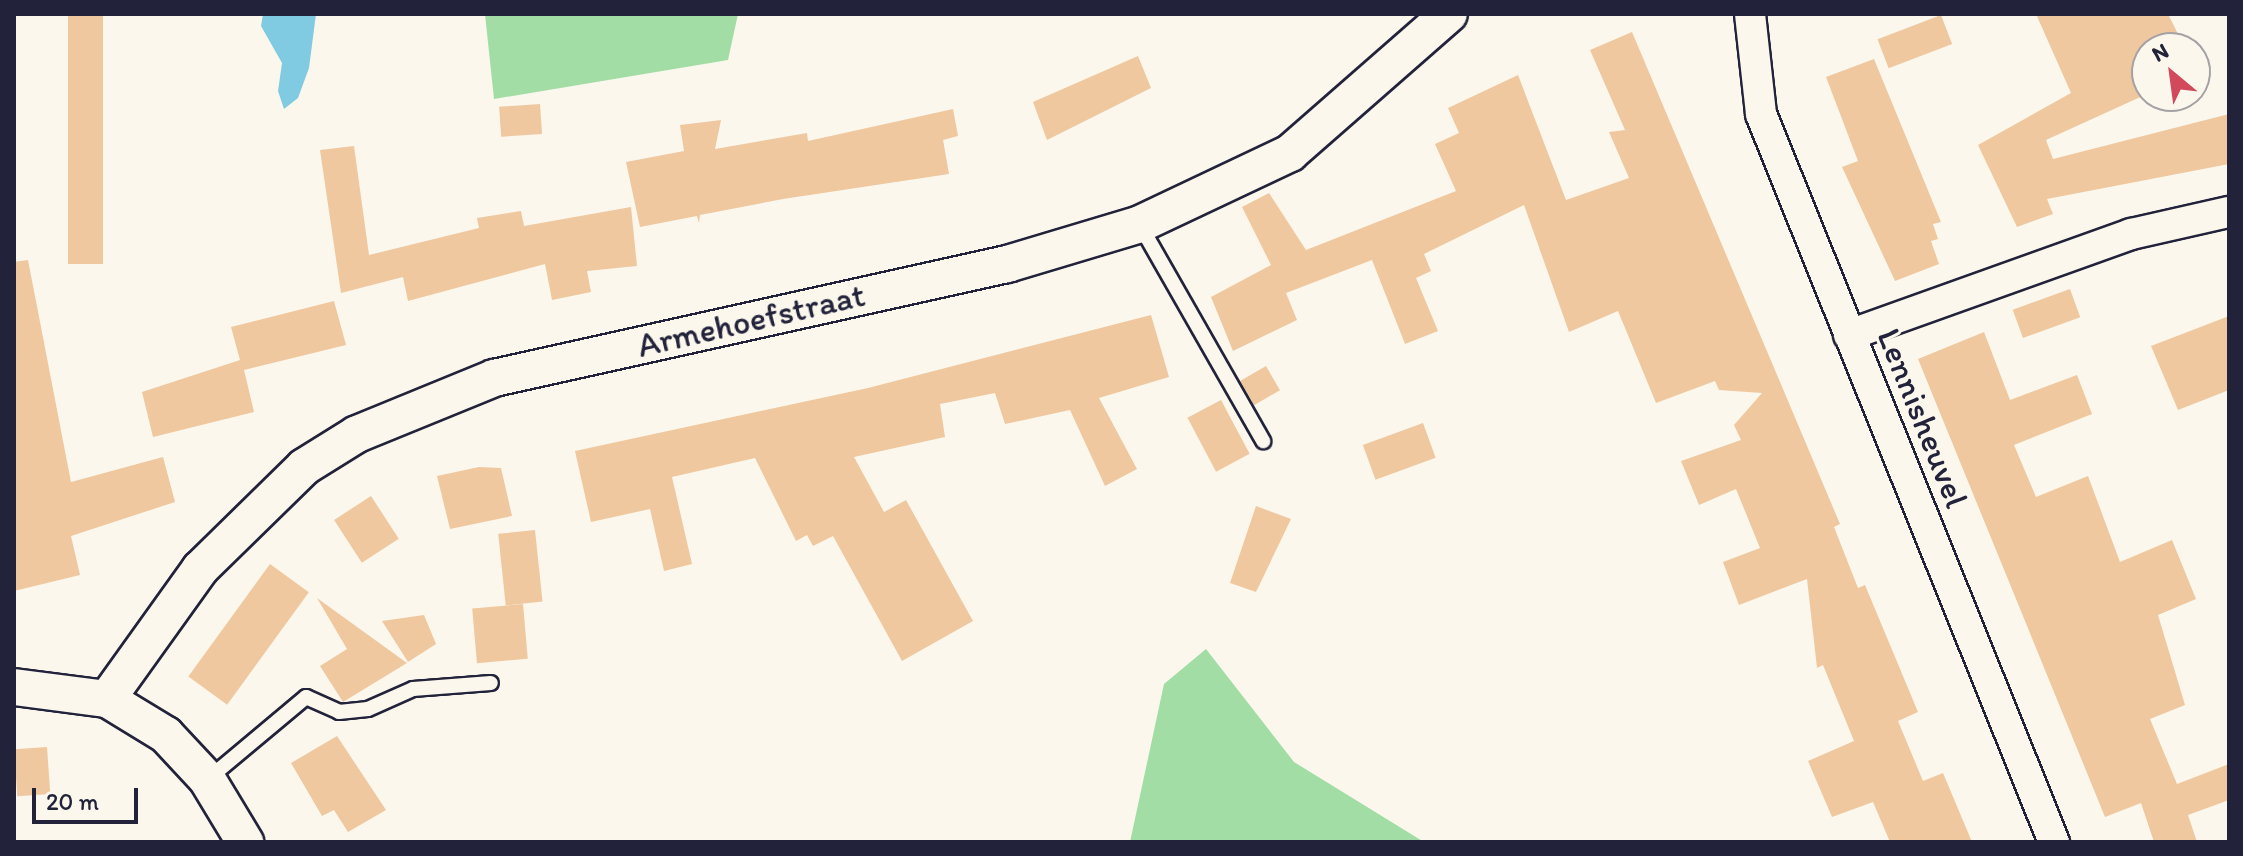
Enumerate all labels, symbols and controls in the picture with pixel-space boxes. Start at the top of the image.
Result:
north arrow [2131,32,2211,112]
text: N [2147,37,2173,68]
street label: Armehoefstraat [633,274,869,366]
street label: Lennisheuvel [1869,322,1977,514]
scale bar [36,772,142,822]
text: 20 m [46,787,99,816]

